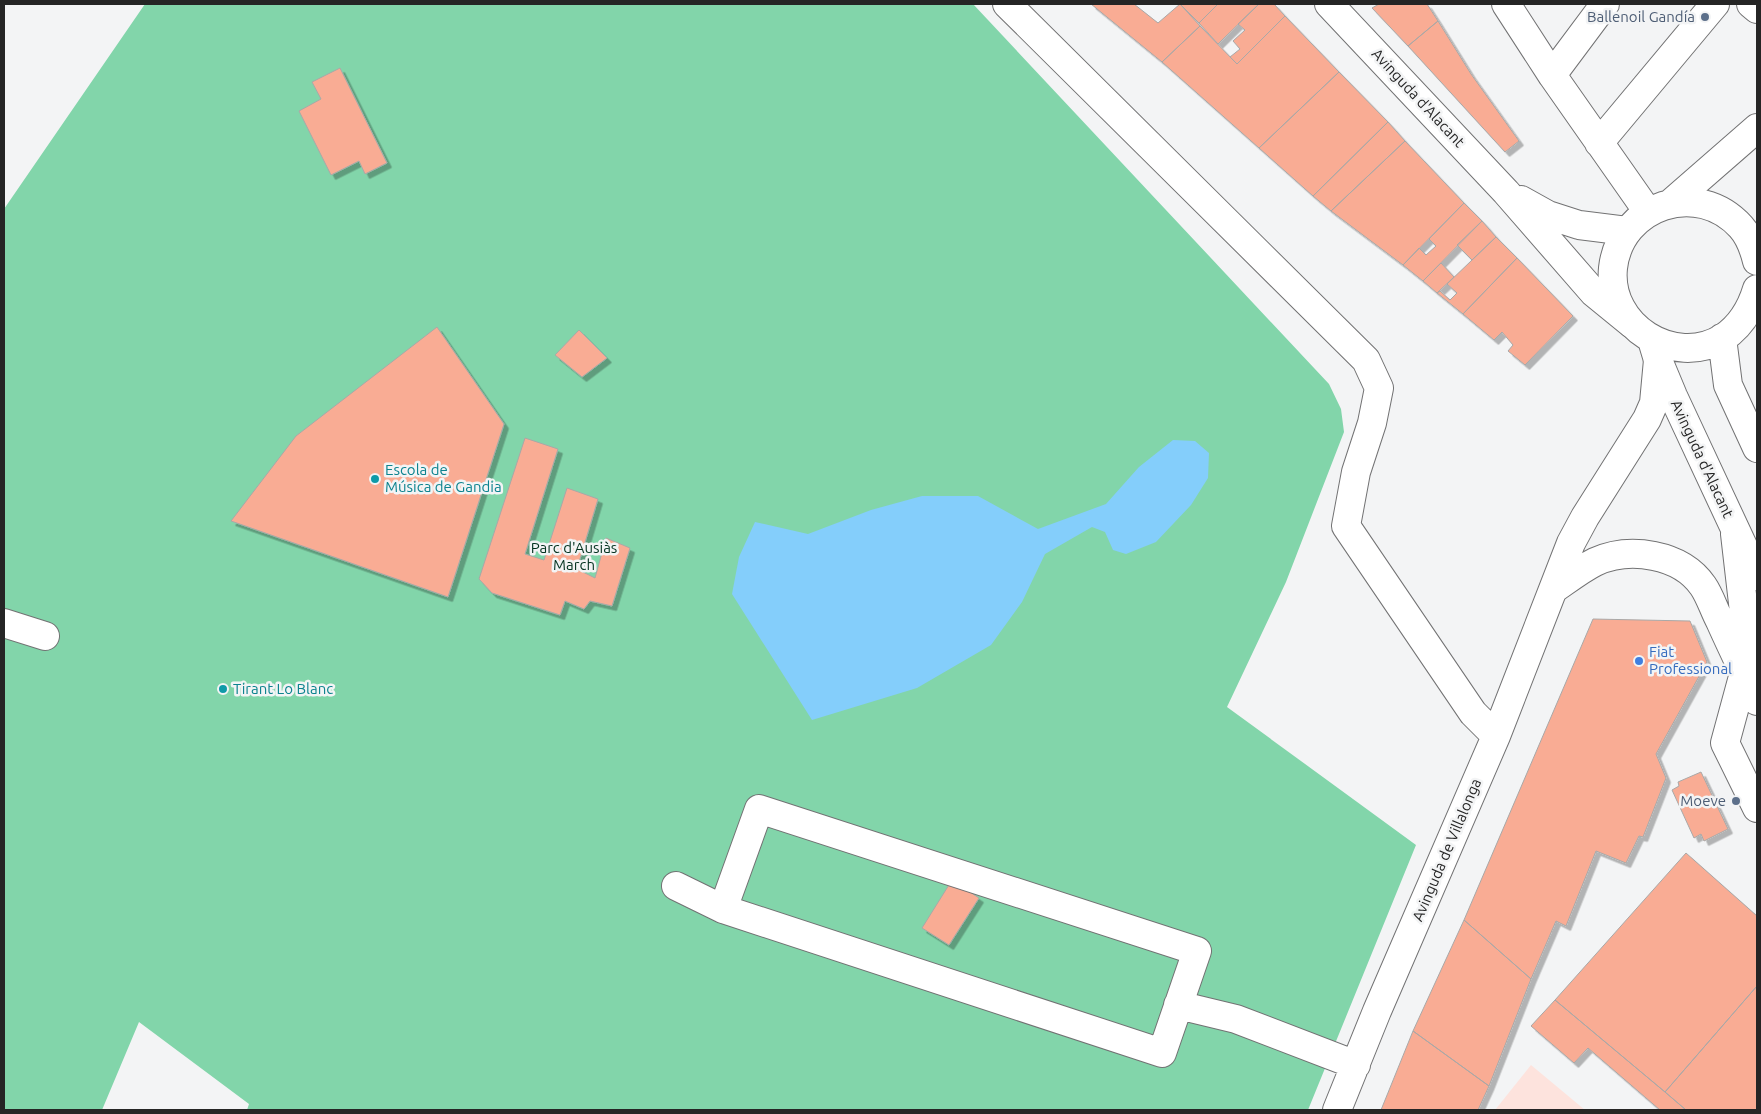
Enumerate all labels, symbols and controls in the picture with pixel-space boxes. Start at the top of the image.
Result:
place label: Ballenoil Gandía [1587,8,1695,25]
marker: Ballenoil Gandía [1699,11,1711,23]
street label: Avinguda d'Alacant [1368,45,1468,150]
street label: Avinguda d'Alacant [1668,397,1737,521]
place label: Escola de Música de Gandia [385,461,502,495]
marker: Escola de Música de Gandia [369,473,381,485]
park label: Parc d'Ausiàs March [531,539,617,573]
place label: Fiat Professional [1649,643,1732,677]
marker: Fiat Professional [1633,655,1645,667]
place label: Tirant Lo Blanc [233,680,333,697]
marker: Tirant Lo Blanc [217,683,229,695]
street label: Avinguda de Villalonga [1409,776,1484,924]
place label: Moeve [1680,792,1726,809]
marker: Moeve [1730,795,1742,807]

